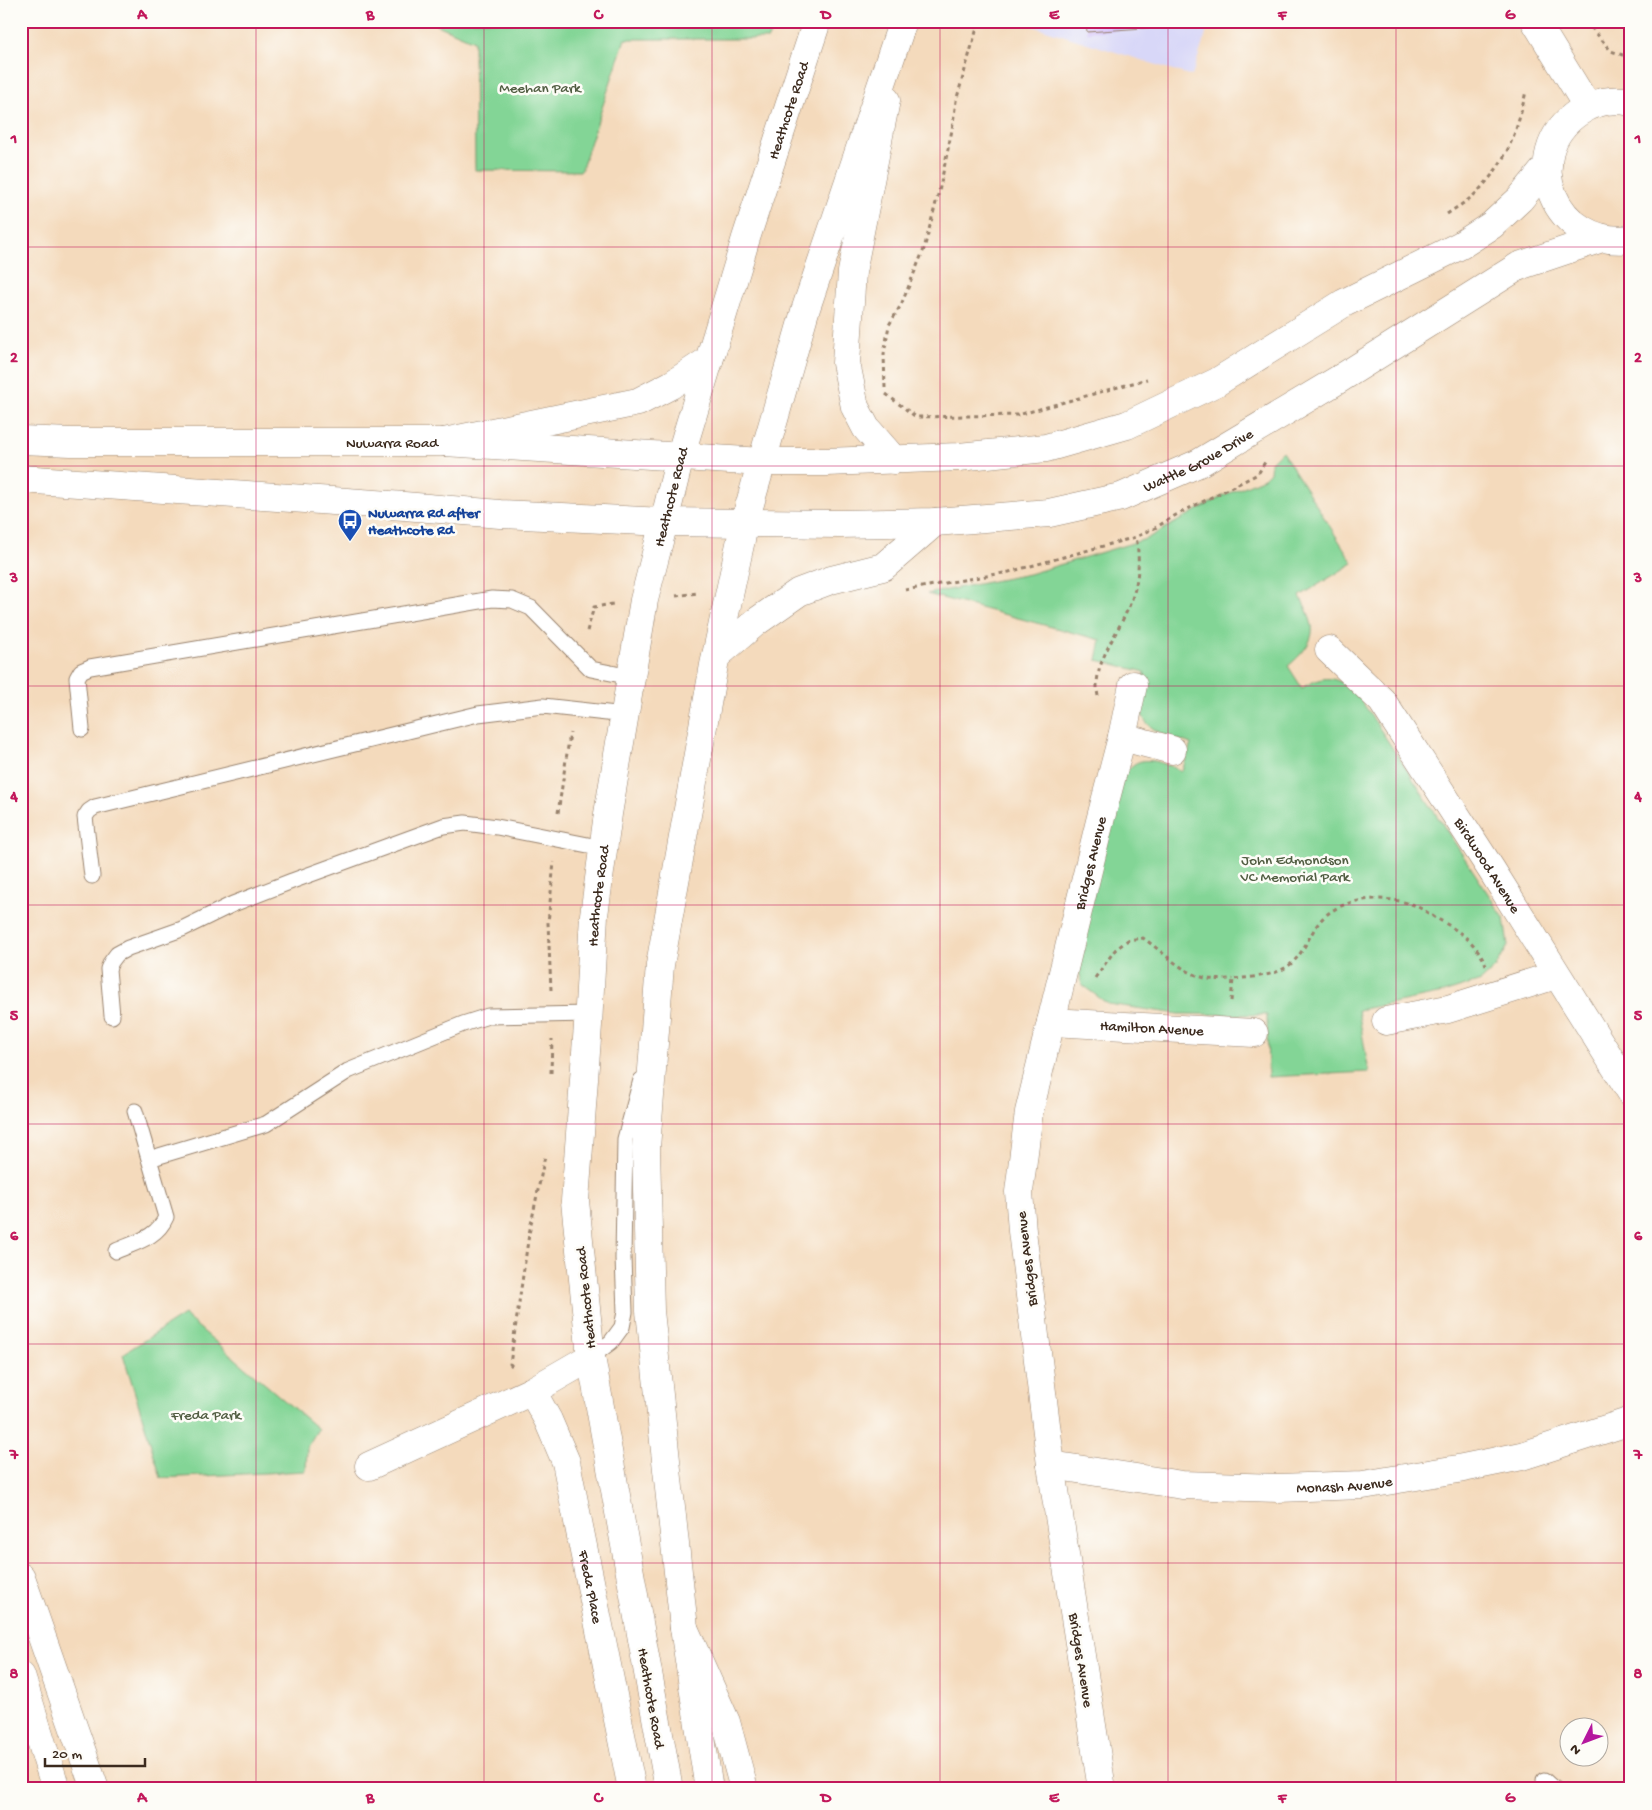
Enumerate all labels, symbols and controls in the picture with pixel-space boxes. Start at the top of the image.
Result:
text: A [136,7,148,26]
text: B [365,7,375,26]
text: C [593,7,604,26]
text: D [819,7,832,26]
text: E [1049,7,1060,26]
text: F [1277,7,1288,26]
text: G [1505,7,1516,26]
street label: Heathcote Road [765,59,814,162]
park label: Meehan Park [499,80,582,98]
text: 1 [10,131,17,150]
text: 1 [1634,131,1641,150]
text: 2 [10,350,18,369]
text: 2 [1634,350,1642,369]
street label: Wattle Grove Drive [1141,426,1257,497]
street label: Nuwarra Road [346,435,439,453]
street label: Heathcote Road [651,444,694,549]
place label: Nuwarra Rd after Heathcote Rd [368,505,481,540]
bus stop icon: Nuwarra Rd after Heathcote Rd [337,508,363,542]
text: 3 [9,570,18,589]
text: 3 [1633,570,1642,589]
text: 4 [9,789,18,808]
text: 4 [1633,789,1642,808]
street label: Bridges Avenue [1071,814,1112,913]
street label: Birdwood Avenue [1449,814,1524,917]
street label: Heathcote Road [585,843,615,947]
park label: John Edmondson VC Memorial Park [1240,852,1351,887]
text: 5 [10,1008,19,1027]
text: 5 [1634,1008,1643,1027]
street label: Hamilton Avenue [1099,1018,1204,1041]
street label: Bridges Avenue [1013,1210,1043,1308]
text: 6 [10,1228,19,1247]
text: 6 [1634,1228,1643,1247]
street label: Heathcote Road [573,1245,601,1349]
park label: Freda Park [170,1407,242,1425]
text: 7 [9,1447,19,1466]
text: 7 [1633,1447,1643,1466]
street label: Monash Avenue [1296,1473,1394,1498]
street label: Freda Place [573,1548,605,1625]
street label: Bridges Avenue [1064,1611,1096,1709]
street label: Heathcote Road [632,1647,668,1751]
text: 8 [10,1666,19,1685]
text: 8 [1634,1666,1643,1685]
north arrow [1560,1718,1610,1768]
scale bar [45,1735,145,1767]
text: N [1567,1740,1586,1758]
text: 20 m [52,1746,82,1764]
text: A [136,1790,148,1809]
text: B [365,1790,375,1809]
text: C [593,1790,604,1809]
text: D [819,1790,832,1809]
text: E [1049,1790,1060,1809]
text: F [1277,1790,1288,1809]
text: G [1505,1790,1516,1809]

